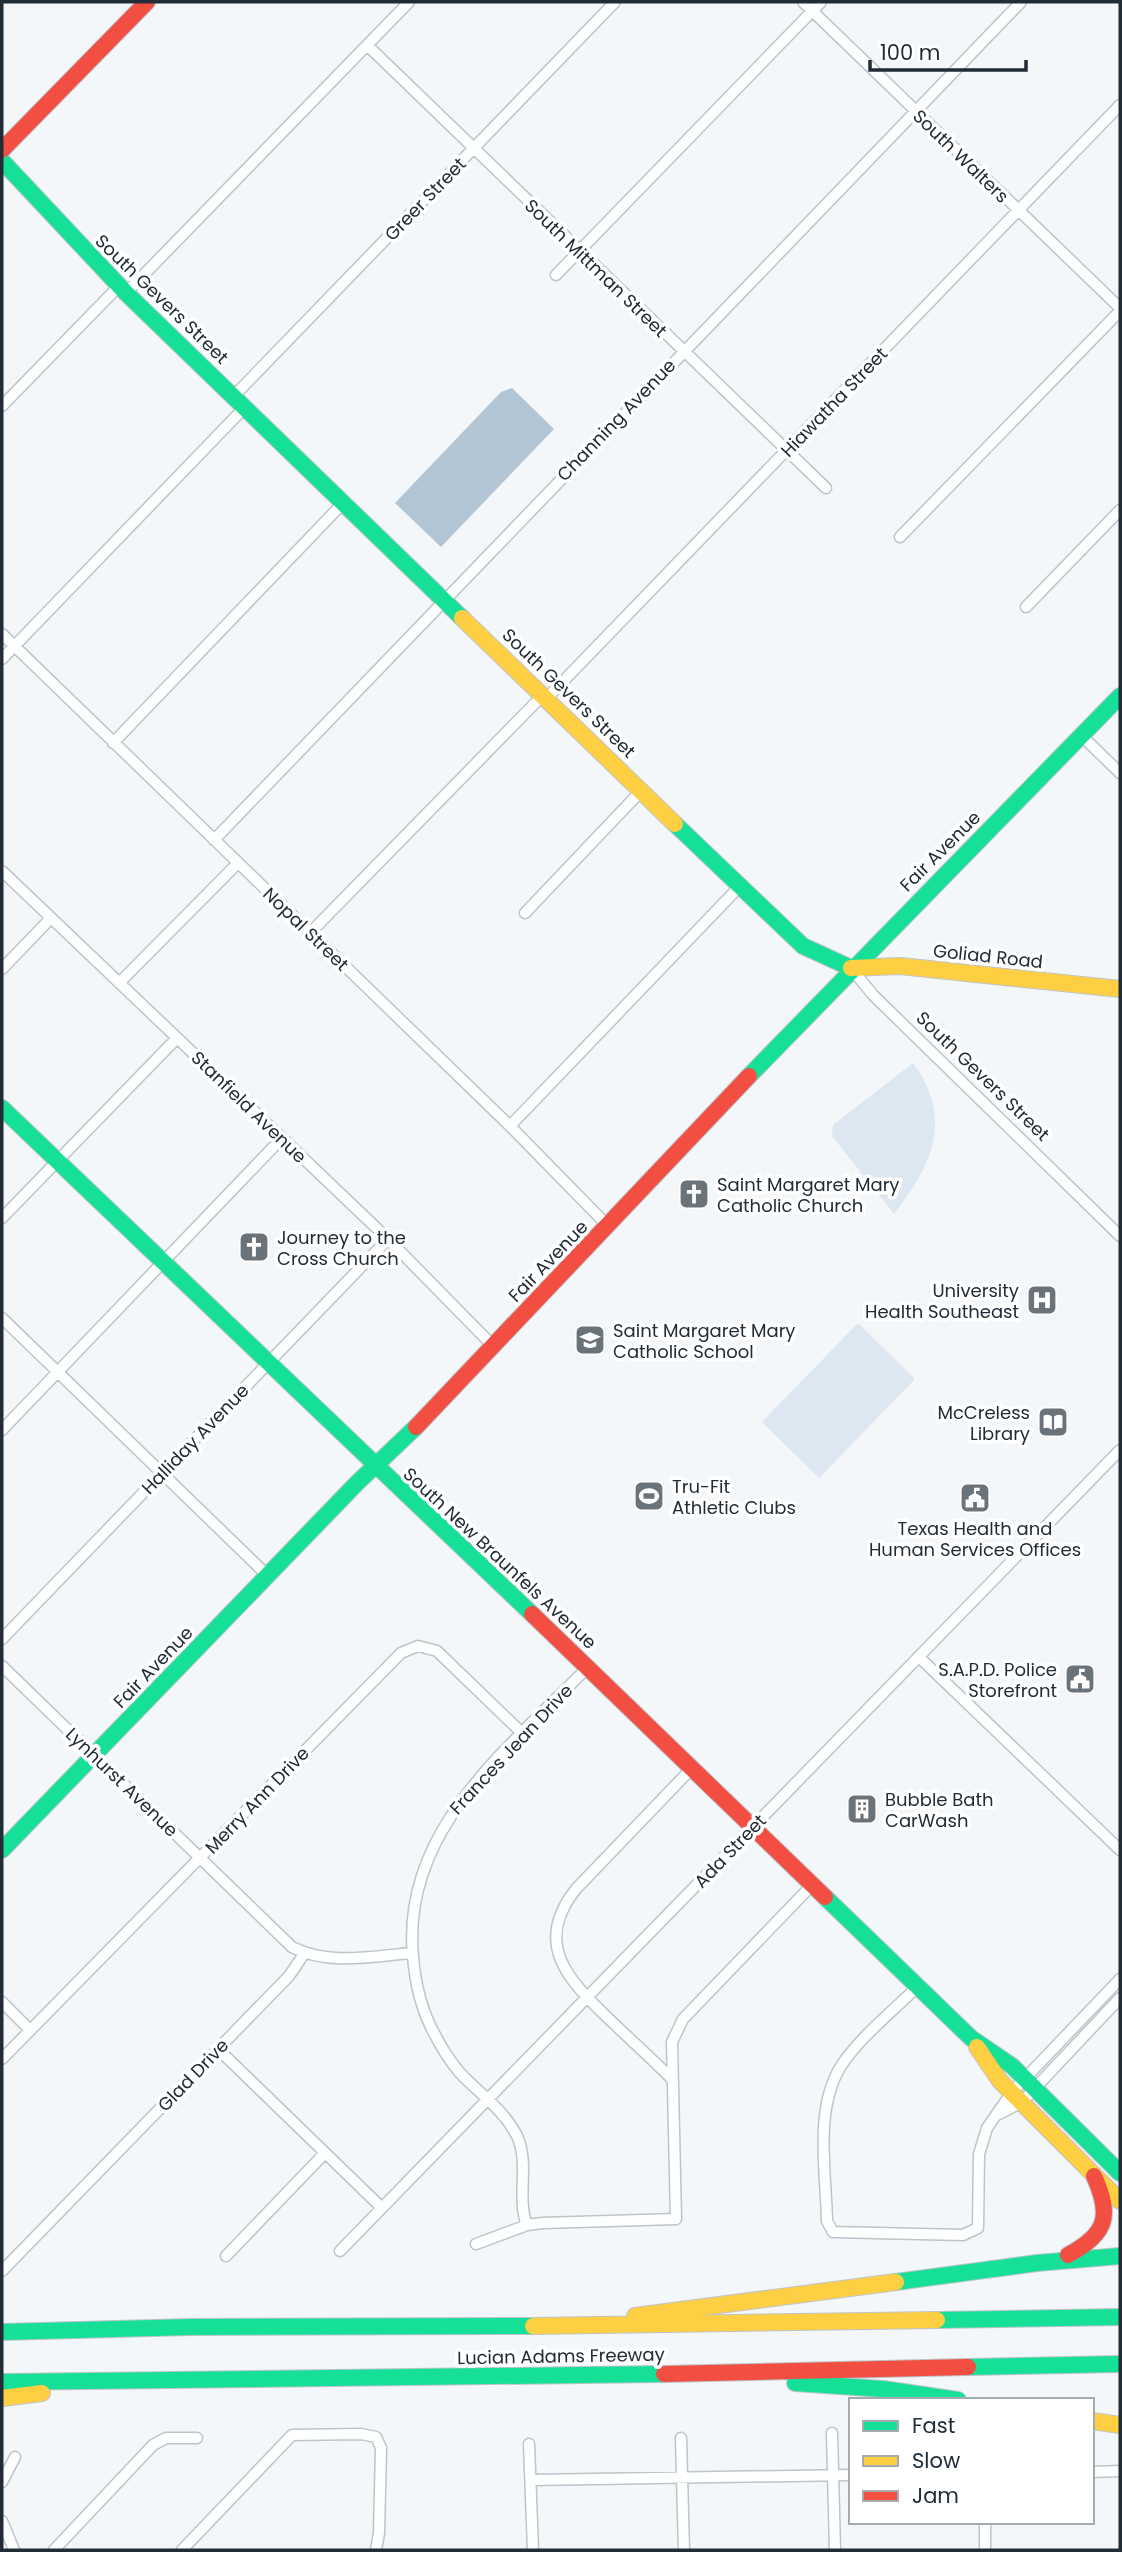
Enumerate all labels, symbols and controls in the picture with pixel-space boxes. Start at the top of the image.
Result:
scale bar [870,28,1026,72]
text: 100 m [880,38,940,67]
street label: South Walters [908,104,1014,208]
street label: Greer Street [379,152,471,246]
street label: South Mittman Street [519,193,673,343]
street label: South Gevers Street [90,229,234,369]
street label: Hiawatha Street [775,342,893,462]
street label: Channing Avenue [551,353,681,487]
street label: South Gevers Street [497,623,641,763]
street label: Fair Avenue [894,805,986,897]
street label: Nopal Street [258,882,354,976]
street label: Goliad Road [932,938,1044,974]
street label: South Gevers Street [911,1006,1055,1146]
street label: Stanfield Avenue [186,1045,312,1169]
place label: Saint Margaret Mary Catholic Church [717,1172,900,1218]
church icon: Saint Margaret Mary Catholic Church [677,1177,711,1211]
street label: Fair Avenue [503,1215,593,1307]
place label: Journey to the Cross Church [277,1225,406,1271]
church icon: Journey to the Cross Church [237,1230,271,1264]
place label: University Health Southeast [865,1278,1019,1324]
hospital icon: University Health Southeast [1025,1283,1059,1317]
place label: Saint Margaret Mary Catholic School [613,1318,796,1364]
school or university icon: Saint Margaret Mary Catholic School [573,1323,607,1357]
street label: Halliday Avenue [136,1378,254,1500]
place label: McCreless Library [937,1400,1030,1446]
library icon: McCreless Library [1036,1405,1070,1439]
street label: South New Braunfels Avenue [398,1462,602,1654]
place label: Tru-Fit Athletic Clubs [672,1474,796,1520]
sports icon: Tru-Fit Athletic Clubs [632,1479,666,1513]
public building icon: Texas Health and Human Services Offices [958,1481,992,1515]
place label: Texas Health and Human Services Offices [869,1516,1081,1562]
street label: Fair Avenue [108,1621,198,1713]
place label: S.A.P.D. Police Storefront [938,1657,1057,1703]
public building icon: S.A.P.D. Police Storefront [1063,1662,1097,1696]
street label: Frances Jean Drive [444,1678,578,1820]
street label: Lynhurst Avenue [60,1722,184,1842]
street label: Merry Ann Drive [199,1741,315,1859]
place label: Bubble Bath CarWash [885,1787,994,1833]
building icon: Bubble Bath CarWash [845,1792,879,1826]
street label: Ada Street [688,1809,772,1893]
street label: Glad Drive [152,2033,234,2117]
street label: Lucian Adams Freeway [457,2342,665,2370]
legend [849,2398,1094,2524]
text: Fast [912,2411,955,2440]
text: Slow [912,2446,960,2475]
text: Jam [912,2481,959,2510]

